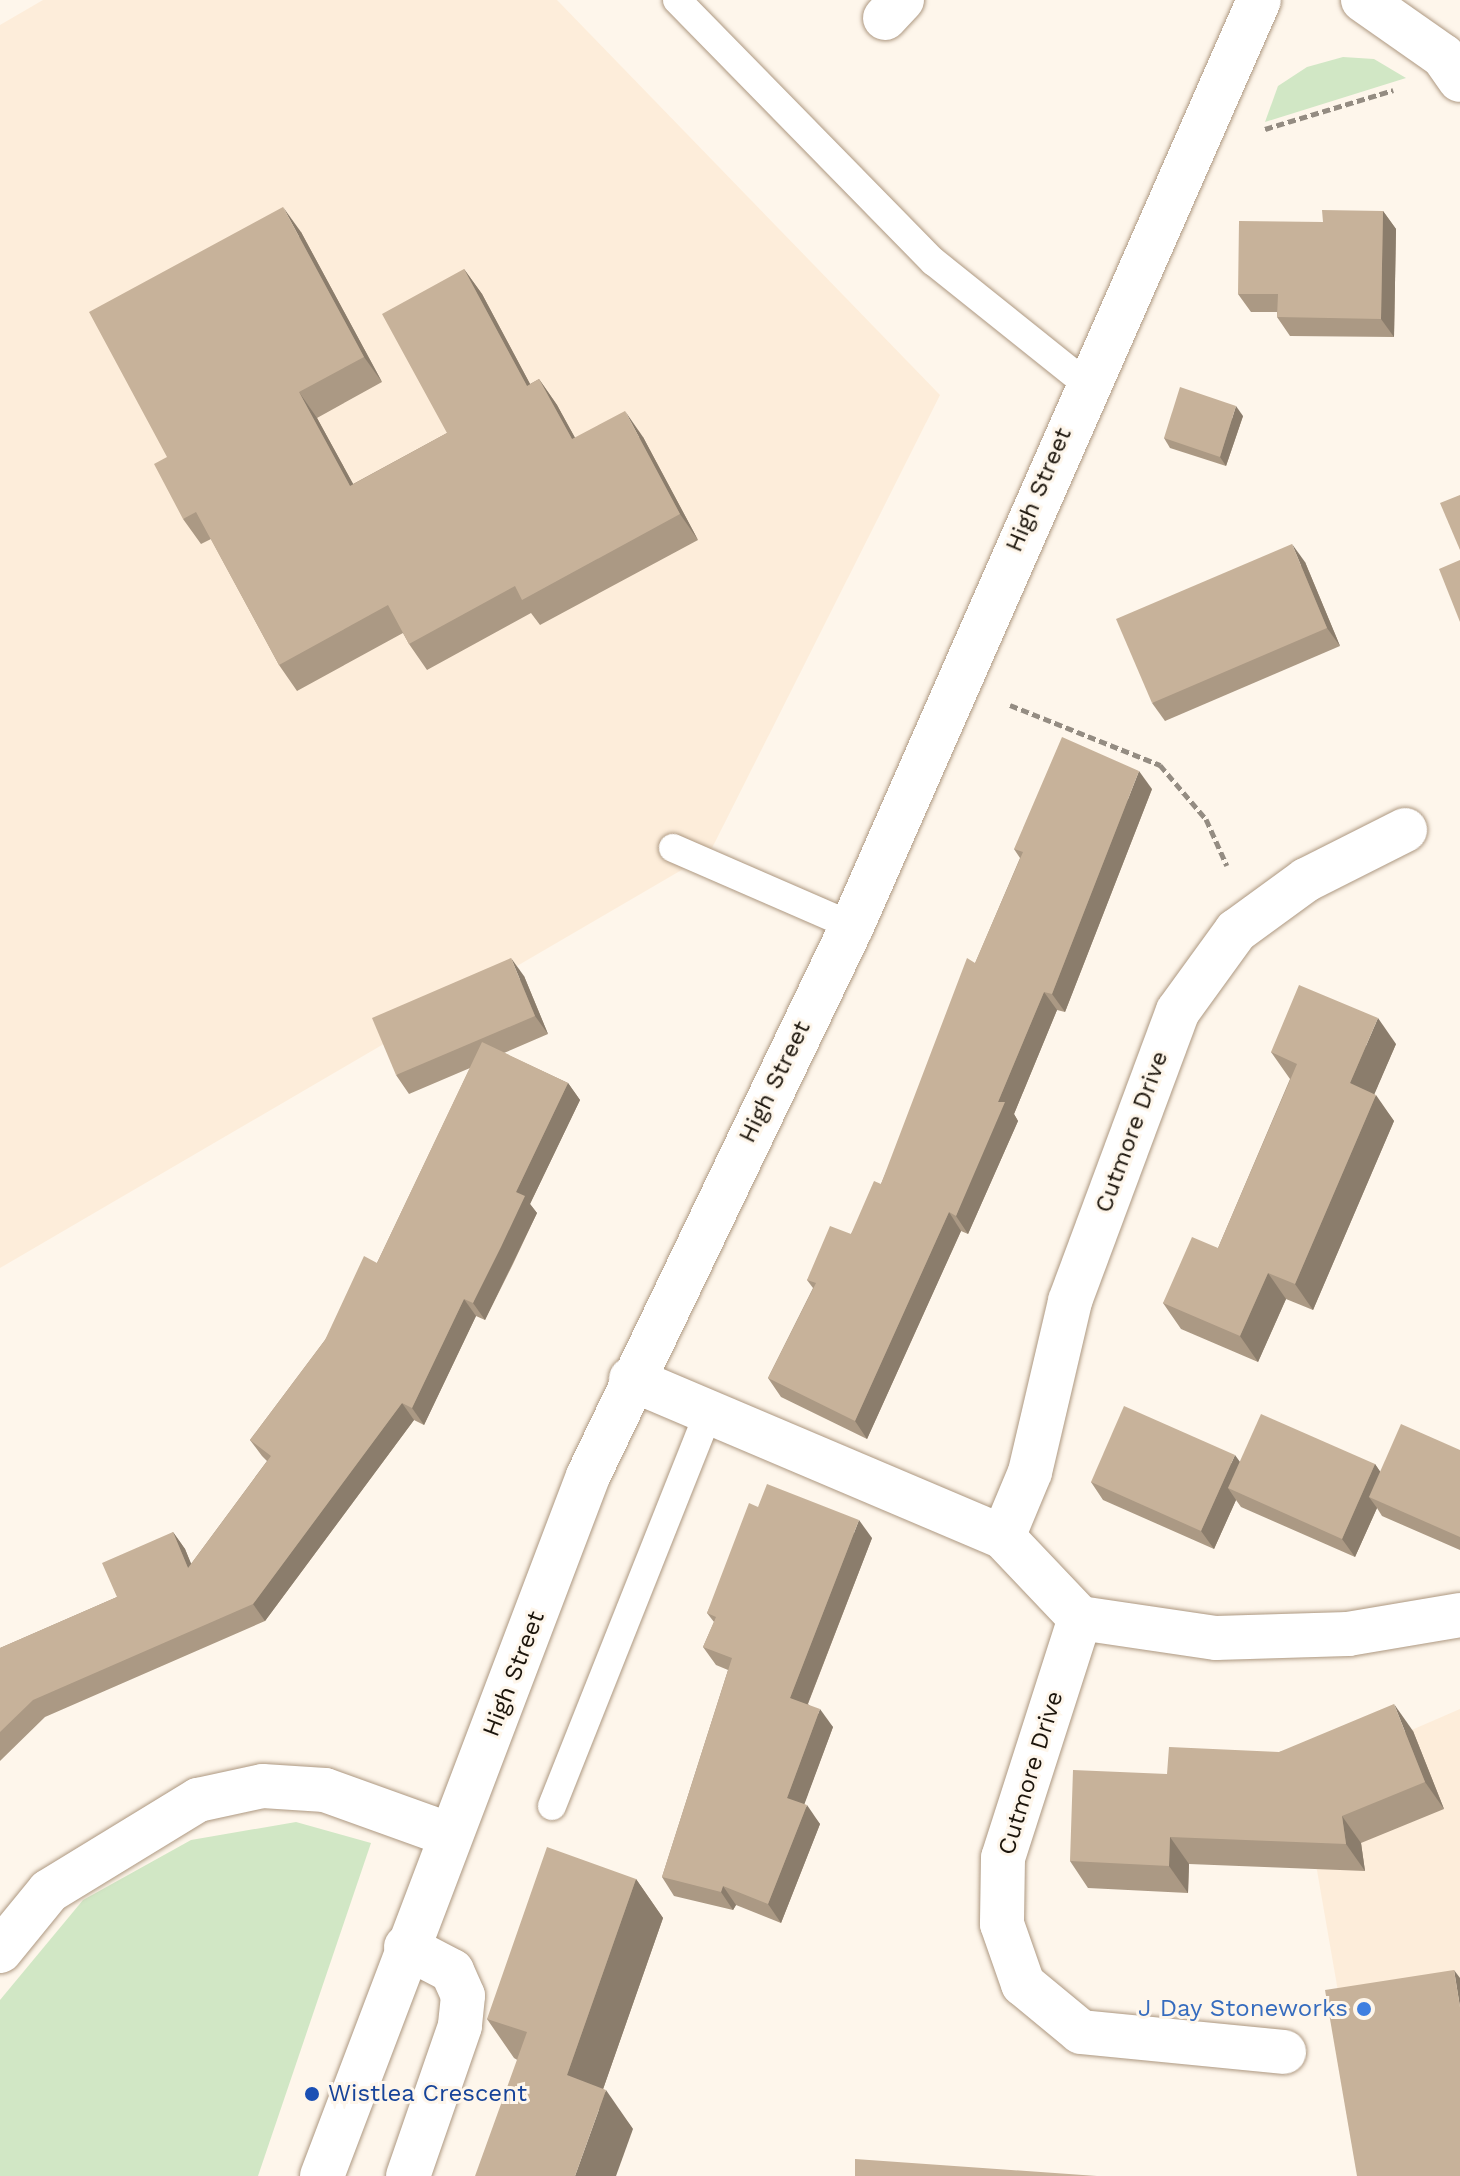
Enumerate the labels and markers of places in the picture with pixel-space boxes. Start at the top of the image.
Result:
place label: J Day Stoneworks [1137,1995,1348,2023]
marker: J Day Stoneworks [1355,2000,1373,2018]
place label: Wistlea Crescent [328,2080,528,2108]
marker: Wistlea Crescent [303,2085,321,2103]

